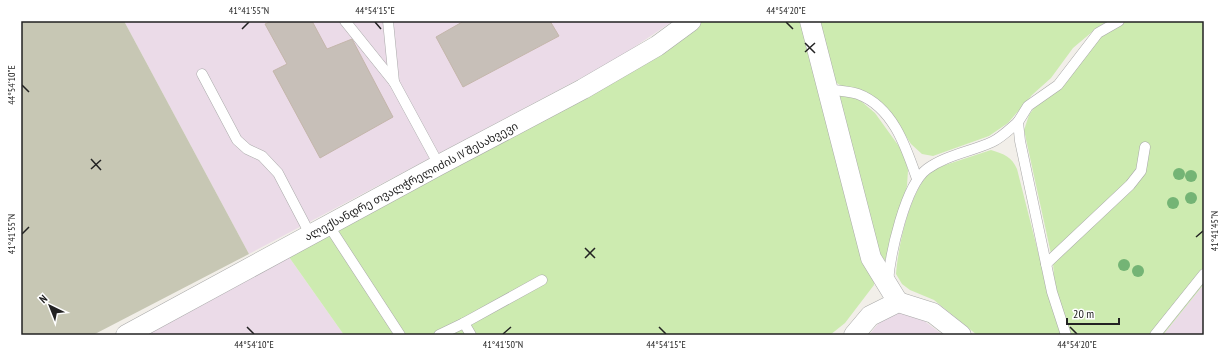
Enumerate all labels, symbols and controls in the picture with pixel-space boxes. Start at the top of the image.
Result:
text: 41°41'55"N [229,4,269,17]
text: 44°54'15"E [355,4,395,17]
text: 44°54'20"E [766,4,806,17]
text: 44°54'10"E [5,65,18,105]
street label: ალექსანდრე თვალჭრელიძის IV შესახვევი [302,118,520,244]
text: 41°41'45"N [1208,211,1221,251]
text: 41°41'55"N [5,214,18,254]
north arrow [30,286,70,326]
text: N [36,292,50,306]
scale bar [1067,300,1119,326]
text: 20 m [1073,306,1094,321]
text: 44°54'10"E [234,338,274,351]
text: 41°41'50"N [483,338,523,351]
text: 44°54'15"E [646,338,686,351]
text: 44°54'20"E [1057,338,1097,351]

